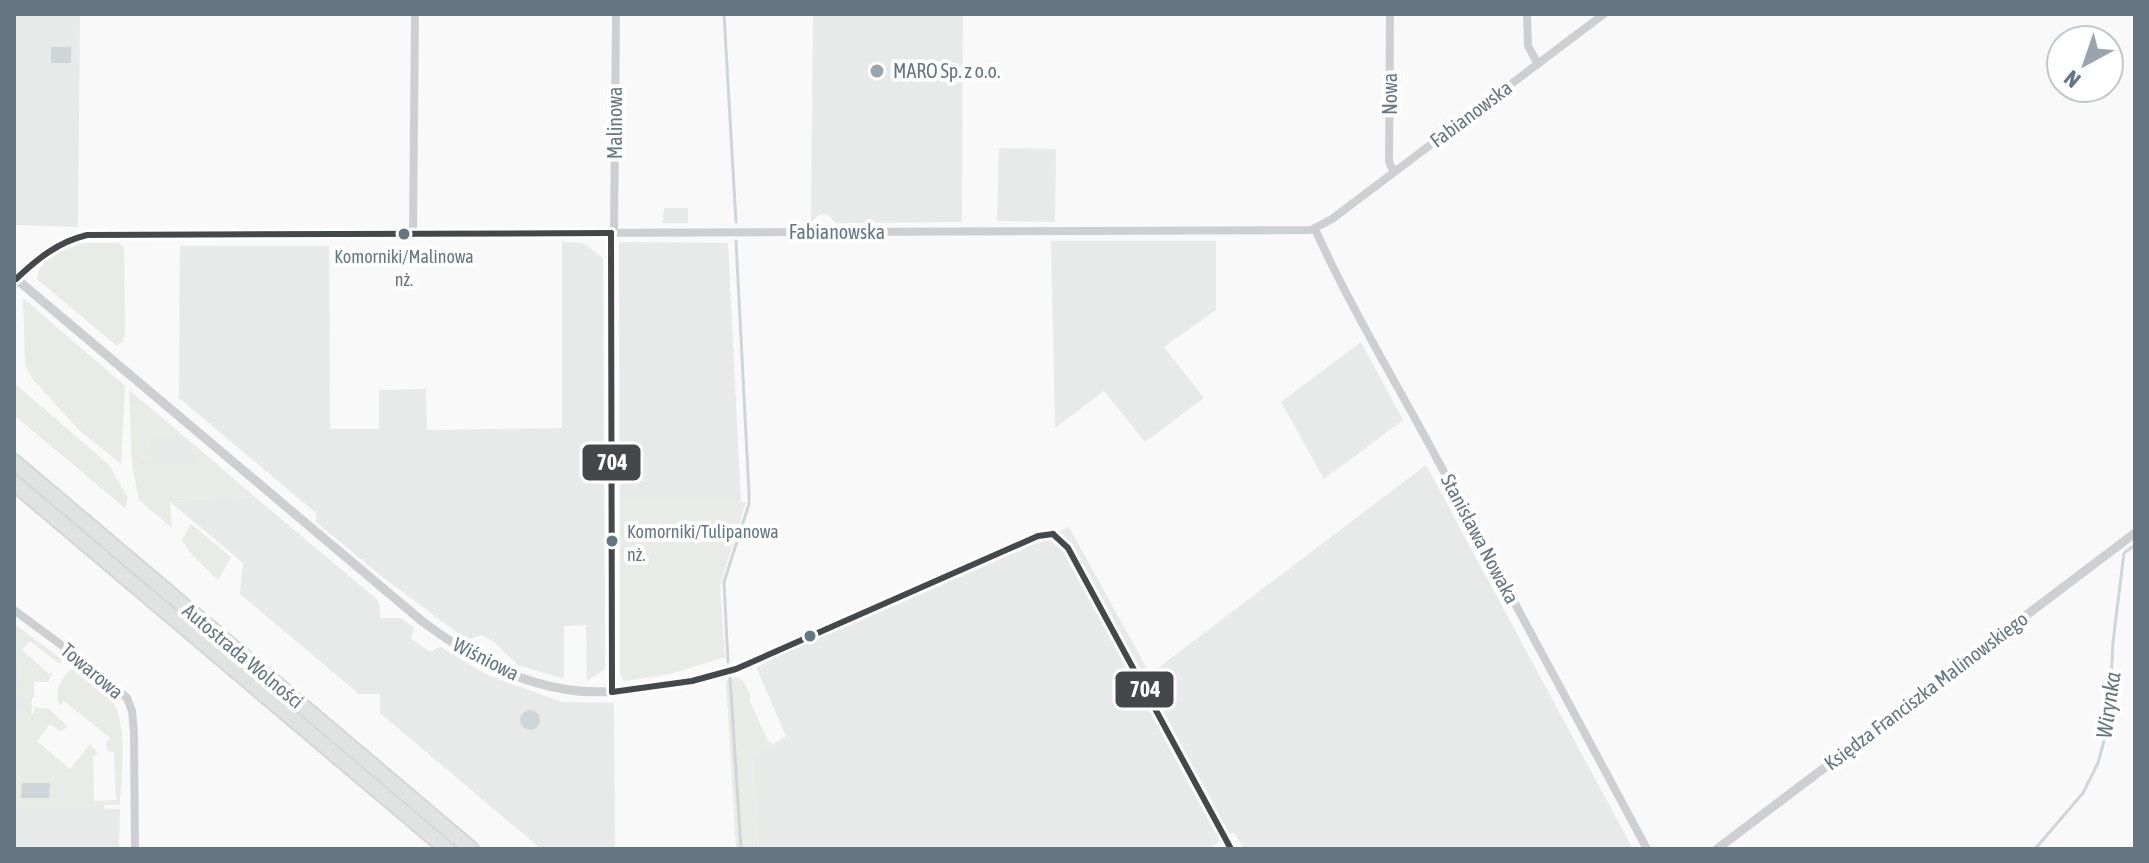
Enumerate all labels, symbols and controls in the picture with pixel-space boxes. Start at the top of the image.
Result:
north arrow [2045,24,2125,104]
place label: MARO Sp. z o.o. [893,59,1000,82]
marker: MARO Sp. z o.o. [868,62,886,80]
text: N [2059,65,2085,93]
street label: Nowa [1378,73,1401,115]
street label: Fabianowska [1425,75,1516,152]
street label: Malinowa [603,87,626,159]
street label: Fabianowska [789,220,885,243]
marker: Komorniki/Malinowa nż. [396,226,412,242]
place label: Komorniki/Malinowa nż. [334,246,474,290]
line badge: 704 [581,443,642,482]
text: 704 [596,449,628,475]
street label: Stanisława Nowaka [1437,470,1524,607]
place label: Komorniki/Tulipanowa nż. [627,521,779,565]
marker: Komorniki/Tulipanowa nż. [604,533,620,549]
street label: Autostrada Wolności [178,598,308,713]
street label: Księdza Franciszka Malinowskiego [1820,607,2032,775]
unlabelled marker [802,628,818,644]
street label: Wiśniowa [450,632,523,685]
street label: Towarowa [57,638,128,703]
line badge: 704 [1114,670,1175,709]
water label: Wirynka [2090,670,2126,740]
text: 704 [1129,676,1161,702]

